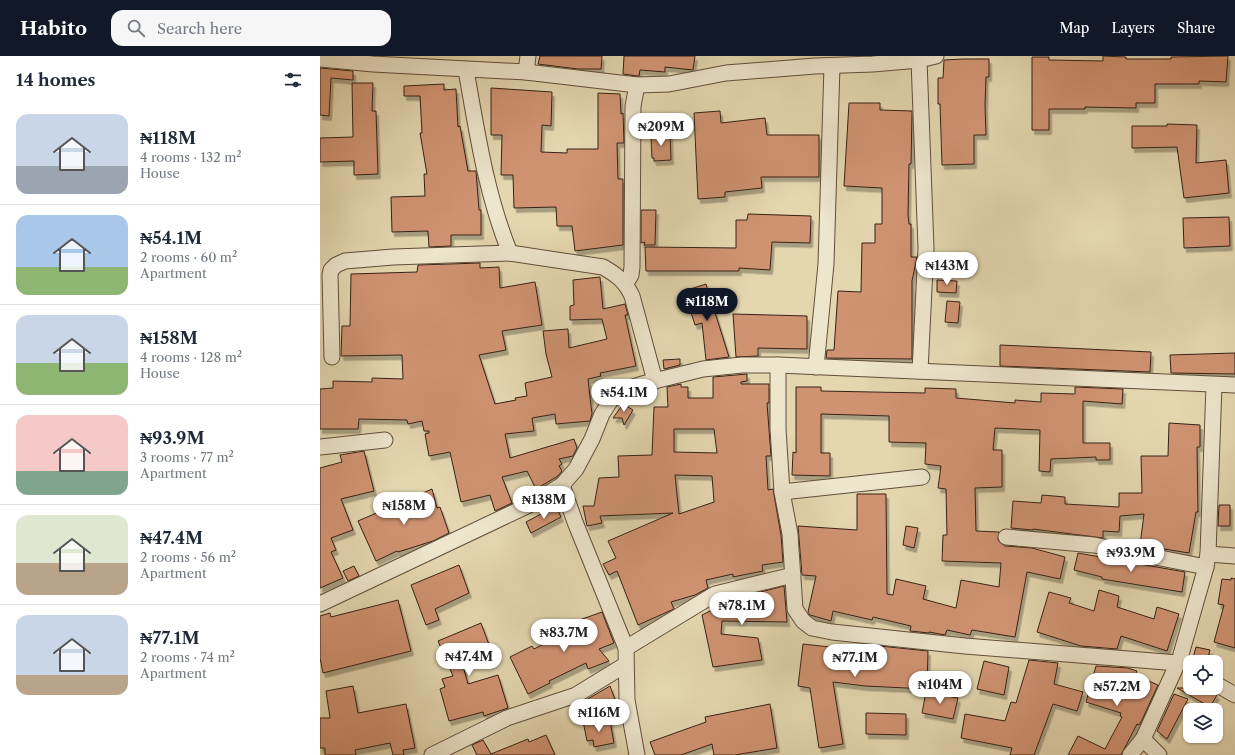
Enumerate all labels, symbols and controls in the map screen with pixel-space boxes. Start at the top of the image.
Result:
search box [111,10,391,46]
text: Habito [20,17,87,40]
icon: search [125,17,147,39]
text: Search here [157,19,242,38]
text: Map [1059,19,1089,37]
text: Layers [1111,19,1155,37]
text: Share [1177,19,1215,37]
icon: filters [282,69,304,91]
text: 14 homes [16,70,95,90]
pin: ₦209M [633,113,689,147]
text: ₦209M [638,118,684,134]
text: ₦118M [140,128,196,148]
icon: home [48,130,96,178]
text: 4 rooms · 132 m² [140,149,242,165]
text: House [140,165,180,181]
text: ₦54.1M [140,228,202,248]
icon: home [48,231,96,279]
text: 2 rooms · 60 m² [140,249,237,265]
pin: ₦143M [919,252,975,286]
text: ₦143M [925,257,969,273]
text: Apartment [140,265,207,281]
pin: ₦118M [679,288,735,322]
text: ₦118M [686,293,728,309]
text: ₦158M [140,328,198,348]
icon: home [48,331,96,379]
text: 4 rooms · 128 m² [140,349,242,365]
text: House [140,365,180,381]
pin: ₦54.1M [591,379,657,413]
text: ₦54.1M [600,384,648,400]
text: ₦93.9M [140,428,205,448]
icon: home [48,431,96,479]
text: 3 rooms · 77 m² [140,449,234,465]
text: Apartment [140,465,207,481]
pin: ₦138M [516,486,572,520]
text: ₦138M [522,491,566,507]
pin: ₦158M [376,492,432,526]
text: ₦158M [382,497,426,513]
text: ₦47.4M [140,528,203,548]
icon: home [48,531,96,579]
pin: ₦93.9M [1098,539,1164,573]
text: ₦93.9M [1106,544,1156,560]
text: 2 rooms · 56 m² [140,549,236,565]
text: Apartment [140,565,207,581]
pin: ₦78.1M [709,592,775,626]
text: ₦78.1M [718,597,766,613]
pin: ₦83.7M [531,619,597,653]
text: ₦83.7M [540,624,588,640]
text: ₦77.1M [140,628,200,648]
icon: home [48,631,96,679]
pin: ₦47.4M [436,643,502,677]
pin: ₦77.1M [822,644,888,678]
text: ₦47.4M [445,648,493,664]
text: 2 rooms · 74 m² [140,649,235,665]
text: ₦77.1M [832,649,878,665]
map controls [1183,655,1223,743]
button: locate [1183,655,1223,695]
text: Apartment [140,665,207,681]
pin: ₦104M [912,671,968,705]
pin: ₦57.2M [1084,673,1150,707]
text: ₦104M [918,676,962,692]
text: ₦57.2M [1093,678,1141,694]
pin: ₦116M [571,699,627,733]
button: layers [1183,703,1223,743]
text: ₦116M [578,704,620,720]

